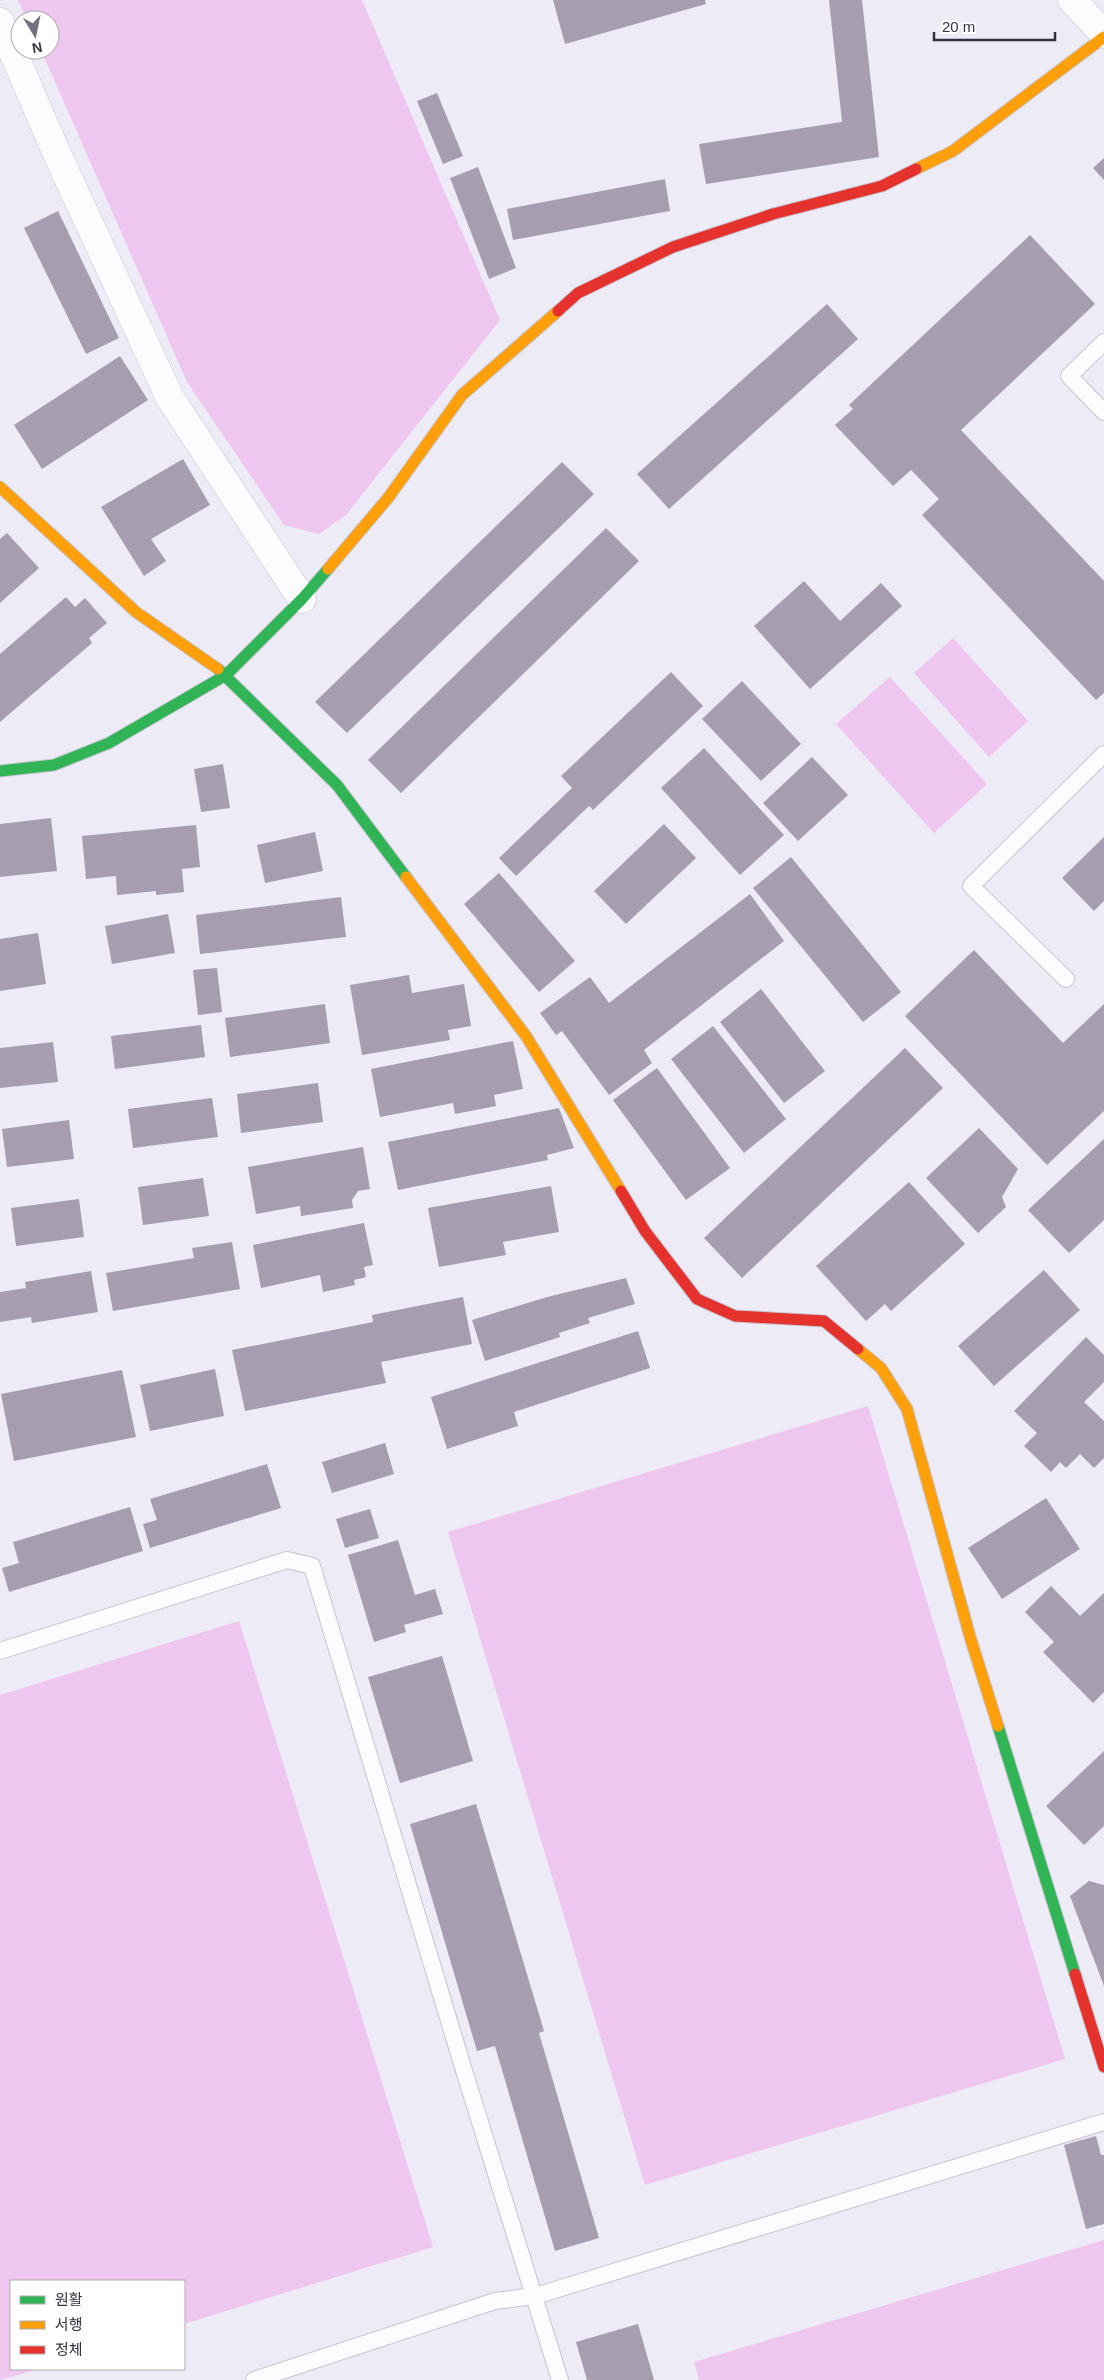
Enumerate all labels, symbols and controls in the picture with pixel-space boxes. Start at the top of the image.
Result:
north arrow [10,10,60,60]
scale bar [934,10,1055,42]
text: 20 m [942,18,975,35]
text: N [31,39,44,57]
legend [10,2280,185,2370]
text: 원활 [55,2291,83,2308]
text: 서행 [55,2316,83,2333]
text: 정체 [55,2341,83,2358]

